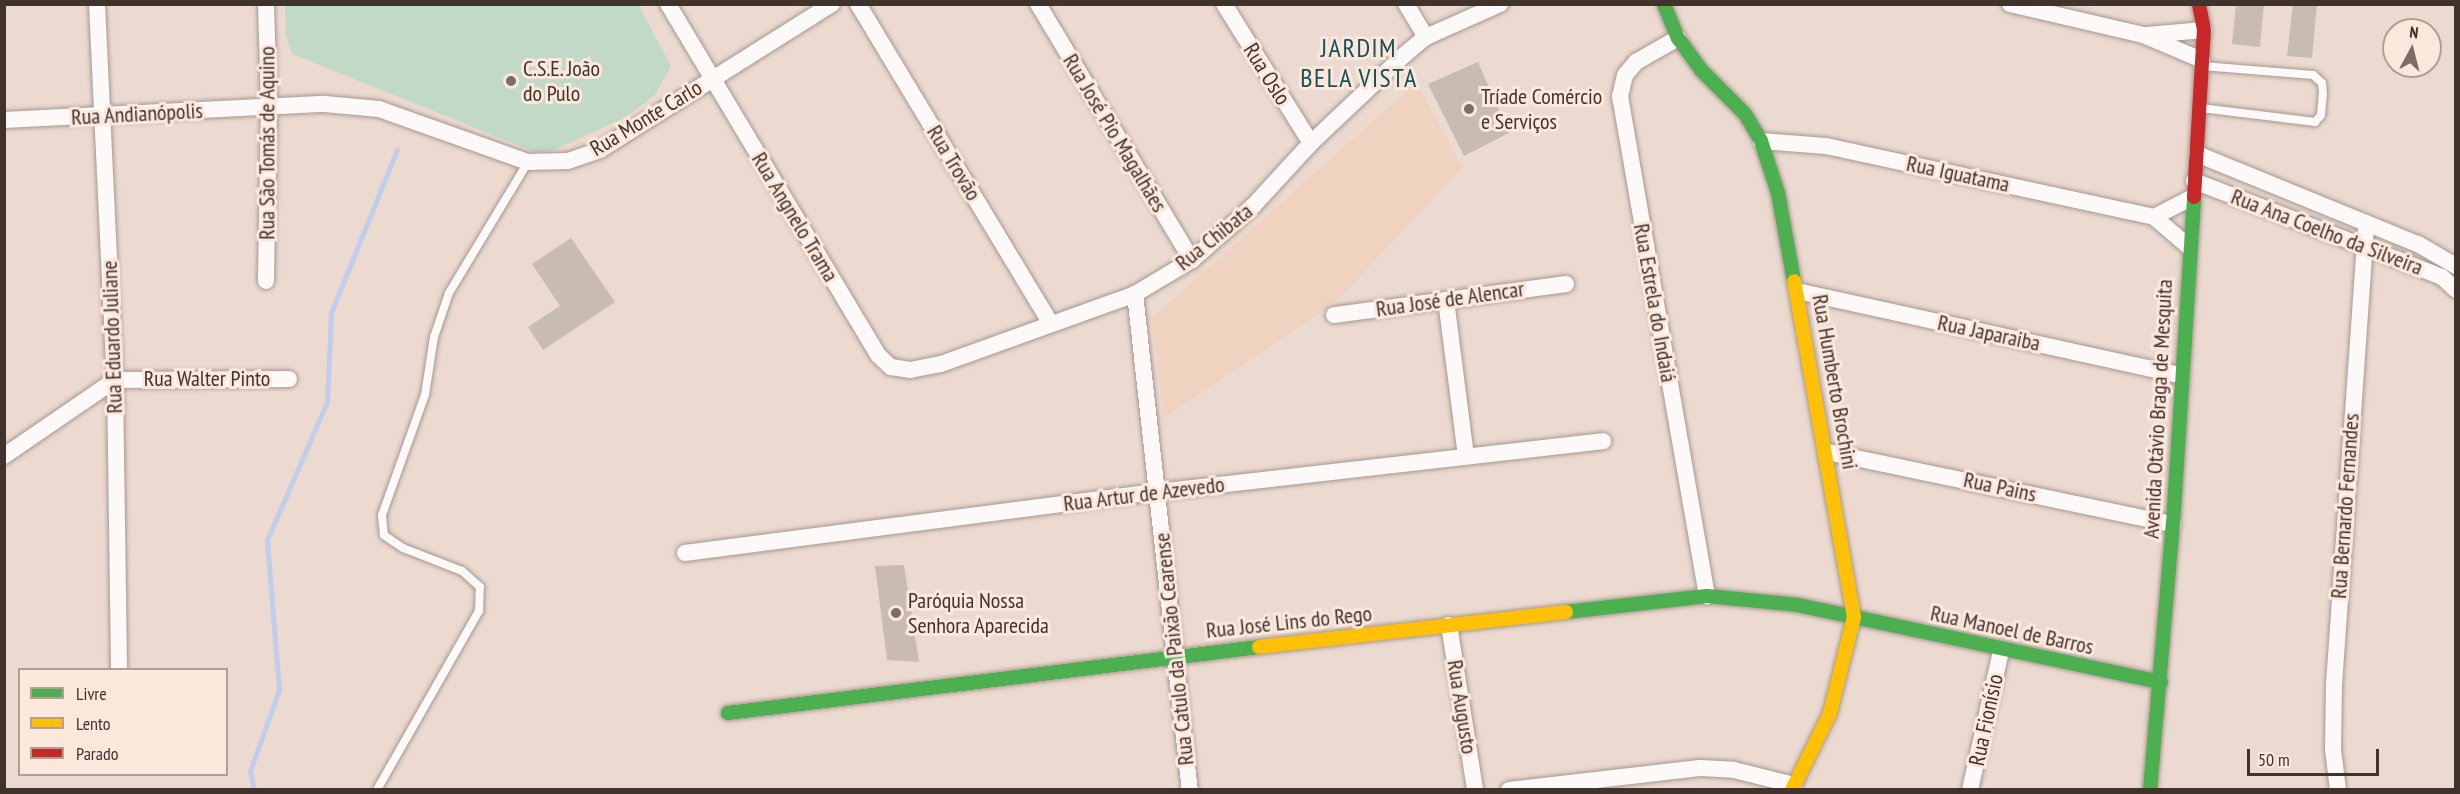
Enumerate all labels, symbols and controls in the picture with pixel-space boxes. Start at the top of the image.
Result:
north arrow [2382,18,2442,78]
text: N [2408,22,2419,43]
district label: JARDIM BELA VISTA [1300,32,1418,94]
street label: Rua Oslo [1238,38,1296,110]
street label: Rua São Tomás de Aquino [254,46,280,240]
street label: Rua José Pio Magalhães [1057,49,1173,217]
place label: C.S.E. João do Pulo [523,55,601,106]
marker: C.S.E. João do Pulo [504,74,518,88]
street label: Rua Monte Carlo [585,74,707,162]
place label: Tríade Comércio e Serviços [1481,83,1602,134]
street label: Rua Andianópolis [70,97,204,131]
marker: Tríade Comércio e Serviços [1462,102,1476,116]
street label: Rua Trovão [921,120,987,206]
street label: Rua Angnelo Trama [746,147,844,287]
street label: Rua Iguatama [1904,150,2012,198]
street label: Rua Ana Coelho da Silveira [2227,183,2427,281]
street label: Rua Chibata [1170,198,1258,276]
street label: Rua Estrela do Indaiá [1628,222,1682,384]
street label: Rua Eduardo Juliane [96,260,128,414]
street label: Rua José de Alencar [1374,276,1526,322]
street label: Avenida Otávio Braga de Mesquita [2138,279,2178,539]
street label: Rua Humberto Brochini [1807,293,1863,471]
street label: Rua Japaraiba [1935,309,2043,357]
street label: Rua Walter Pinto [144,366,270,392]
street label: Rua Bernardo Fernandes [2325,413,2365,599]
street label: Rua Pains [1961,466,2039,508]
street label: Rua Artur de Azevedo [1061,471,1227,517]
street label: Rua Catulo da Paixão Cearense [1149,531,1199,767]
place label: Paróquia Nossa Senhora Aparecida [908,587,1049,638]
street label: Rua José Lins do Rego [1205,600,1373,644]
street label: Rua Manoel de Barros [1928,600,2096,660]
marker: Paróquia Nossa Senhora Aparecida [889,606,903,620]
street label: Rua Augusto [1442,658,1482,756]
legend [18,668,228,776]
street label: Rua Fionísio [1963,672,2009,768]
text: Livre [76,682,107,705]
text: Lento [76,712,111,735]
scale bar [2250,737,2382,775]
text: Parado [76,742,119,765]
text: 50 m [2258,748,2290,771]

